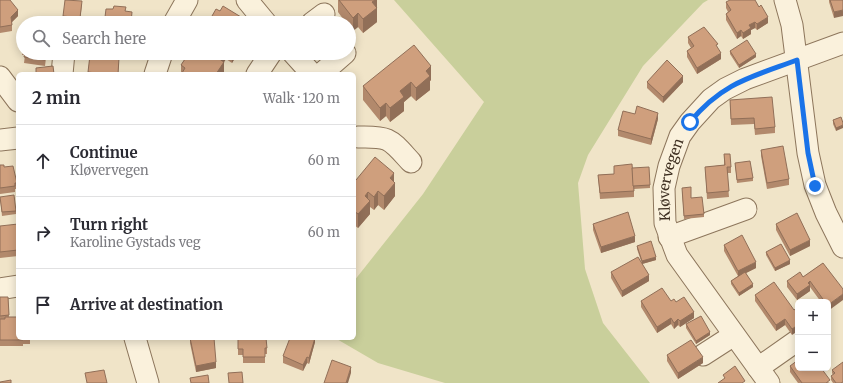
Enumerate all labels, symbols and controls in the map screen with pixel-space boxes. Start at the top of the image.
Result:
search box [16,16,356,60]
icon: search [30,27,52,49]
text: Search here [62,29,146,48]
text: 2 min [32,87,80,109]
text: Walk · 120 m [263,90,340,107]
route start [681,113,699,131]
street label: Kløvervegen [655,136,687,221]
text: Continue [70,143,138,162]
icon: ahead [32,150,54,172]
text: 60 m [308,152,340,169]
text: Kløvervegen [70,162,149,179]
route end [806,177,824,195]
text: Turn right [70,215,148,234]
icon: right [32,222,54,244]
text: 60 m [308,224,340,241]
text: Karoline Gystads veg [70,234,201,251]
icon: arrive [32,294,54,316]
text: Arrive at destination [70,295,223,314]
map controls [795,299,831,371]
button: + [795,299,831,335]
button: − [795,335,831,371]

